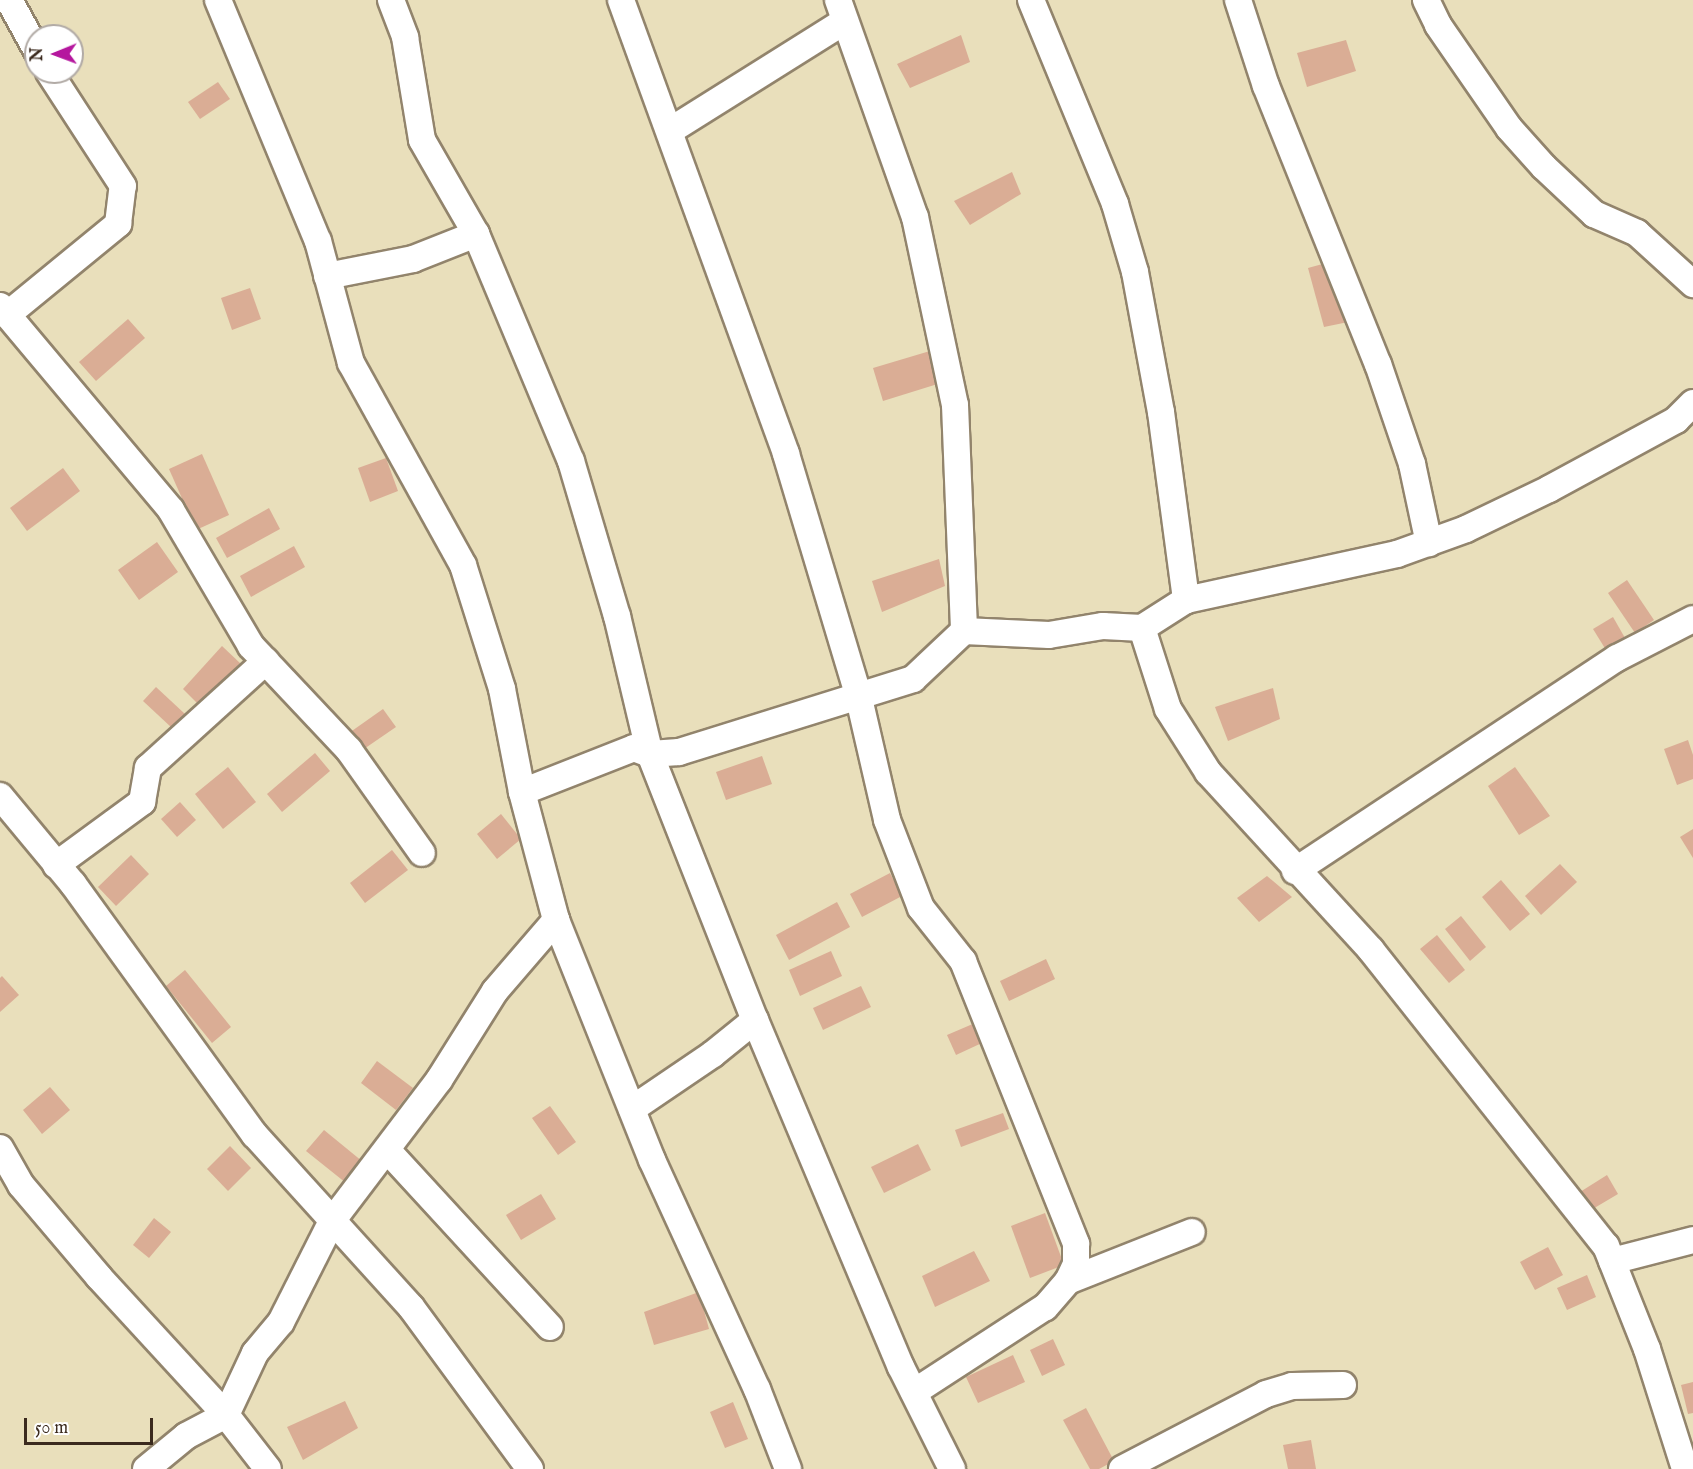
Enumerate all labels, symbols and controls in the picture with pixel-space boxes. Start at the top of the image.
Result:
north arrow [24,24,84,84]
text: N [28,47,48,61]
scale bar [27,1406,156,1444]
text: 50 m [35,1417,68,1440]

